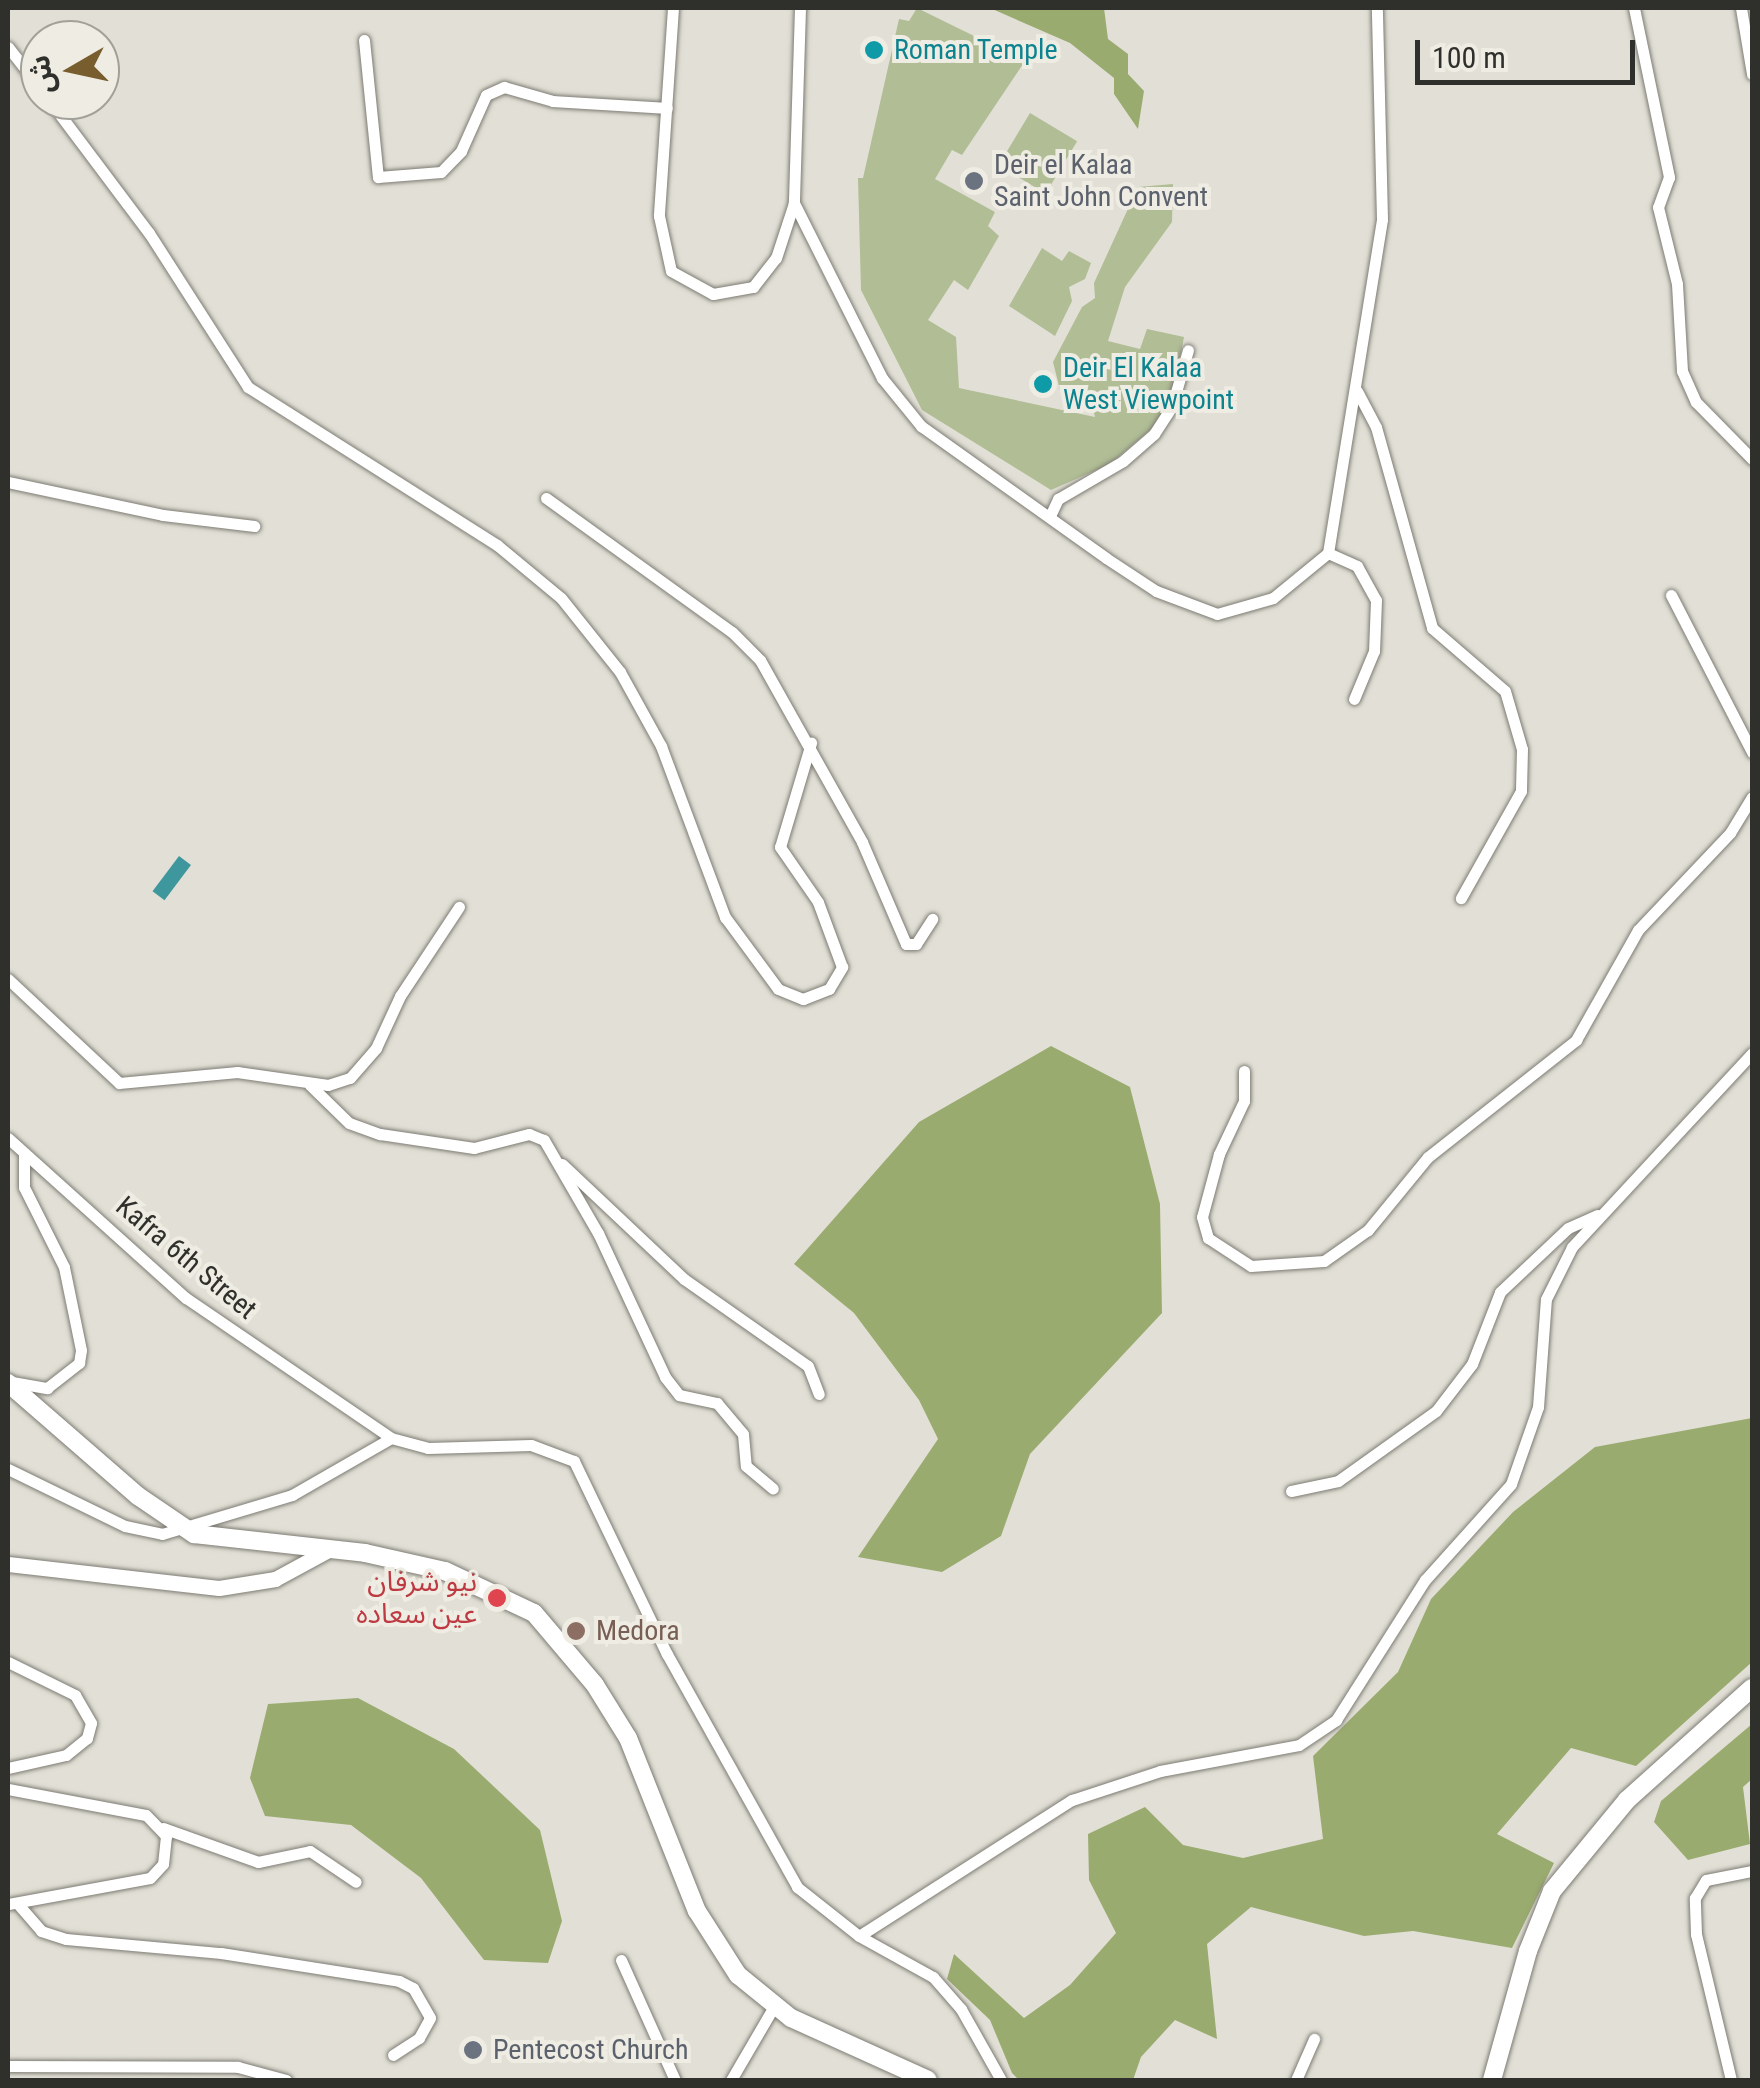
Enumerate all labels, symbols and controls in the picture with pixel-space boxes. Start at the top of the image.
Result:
north arrow [20,20,120,120]
scale bar [1420,20,1640,82]
place label: Roman Temple [894,33,1058,67]
marker: Roman Temple [863,39,885,61]
text: 100 m [1432,40,1506,75]
text: ش [23,53,61,96]
place label: Deir el Kalaa Saint John Convent [994,148,1208,214]
marker: Deir el Kalaa Saint John Convent [963,170,985,192]
place label: Deir El Kalaa West Viewpoint [1063,351,1234,417]
marker: Deir El Kalaa West Viewpoint [1032,373,1054,395]
street label: Kafra 6th Street [109,1190,263,1326]
place label: نيو شرفان عين سعاده [356,1565,477,1631]
marker: نيو شرفان عين سعاده [486,1587,508,1609]
place label: Medora [596,1614,680,1648]
marker: Medora [565,1620,587,1642]
place label: Pentecost Church [493,2033,689,2067]
marker: Pentecost Church [462,2039,484,2061]

